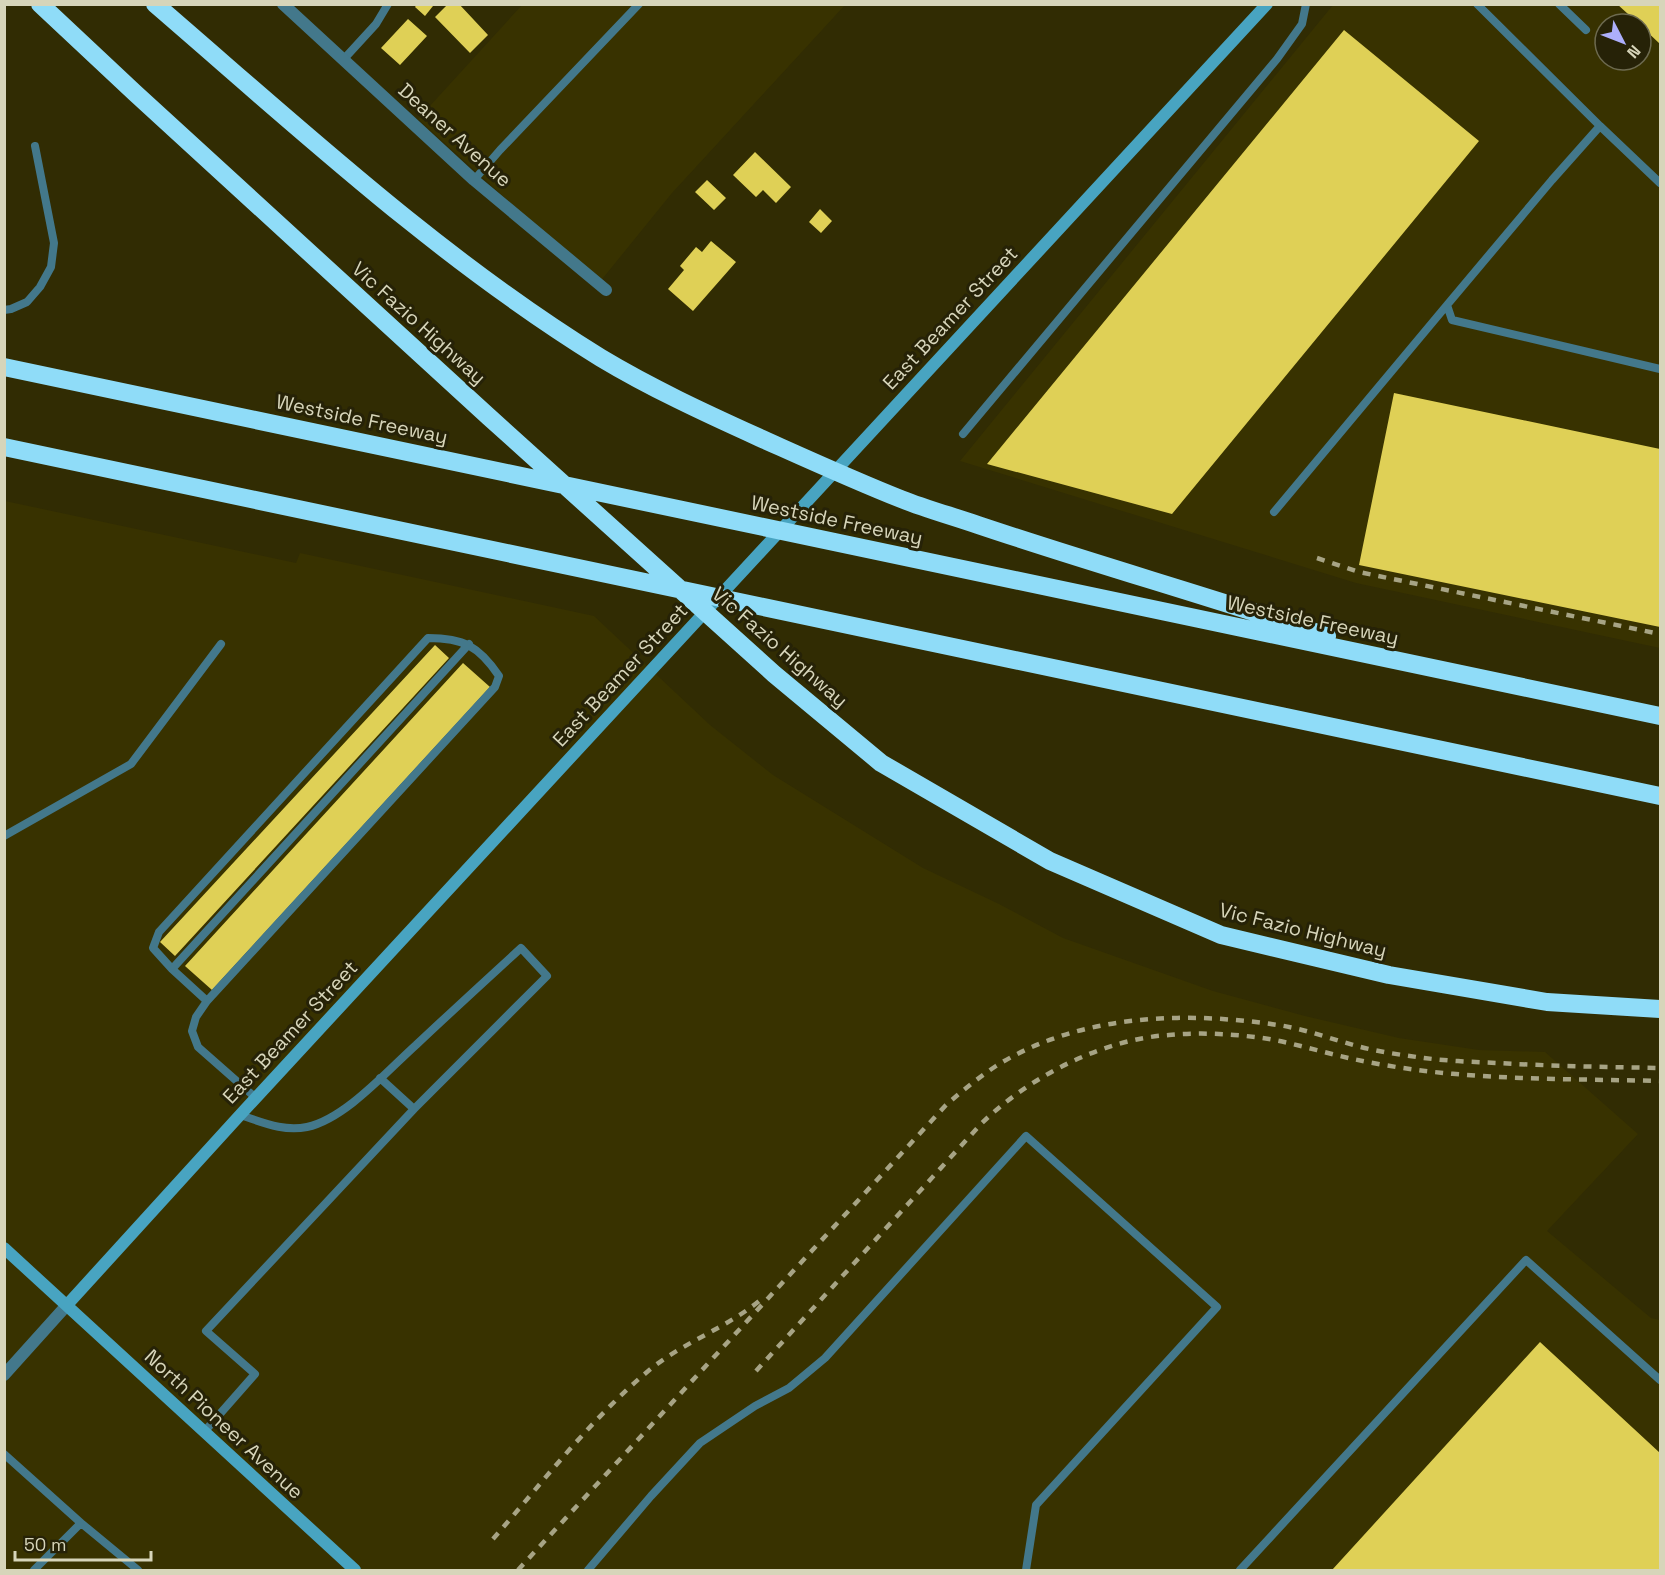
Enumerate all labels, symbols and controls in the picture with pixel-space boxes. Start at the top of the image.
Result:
north arrow [1593,12,1653,72]
text: N [1622,41,1645,63]
street label: Deaner Avenue [393,77,517,193]
street label: East Beamer Street [877,241,1023,395]
street label: Vic Fazio Highway [346,256,492,390]
street label: Westside Freeway [274,388,450,450]
street label: Westside Freeway [749,489,925,551]
street label: Vic Fazio Highway [707,581,853,713]
street label: Westside Freeway [1225,589,1401,651]
street label: East Beamer Street [547,598,693,752]
street label: Vic Fazio Highway [1217,897,1389,963]
street label: East Beamer Street [217,955,363,1109]
street label: North Pioneer Avenue [139,1344,309,1504]
scale bar [15,1524,152,1562]
text: 50 m [24,1533,66,1556]

